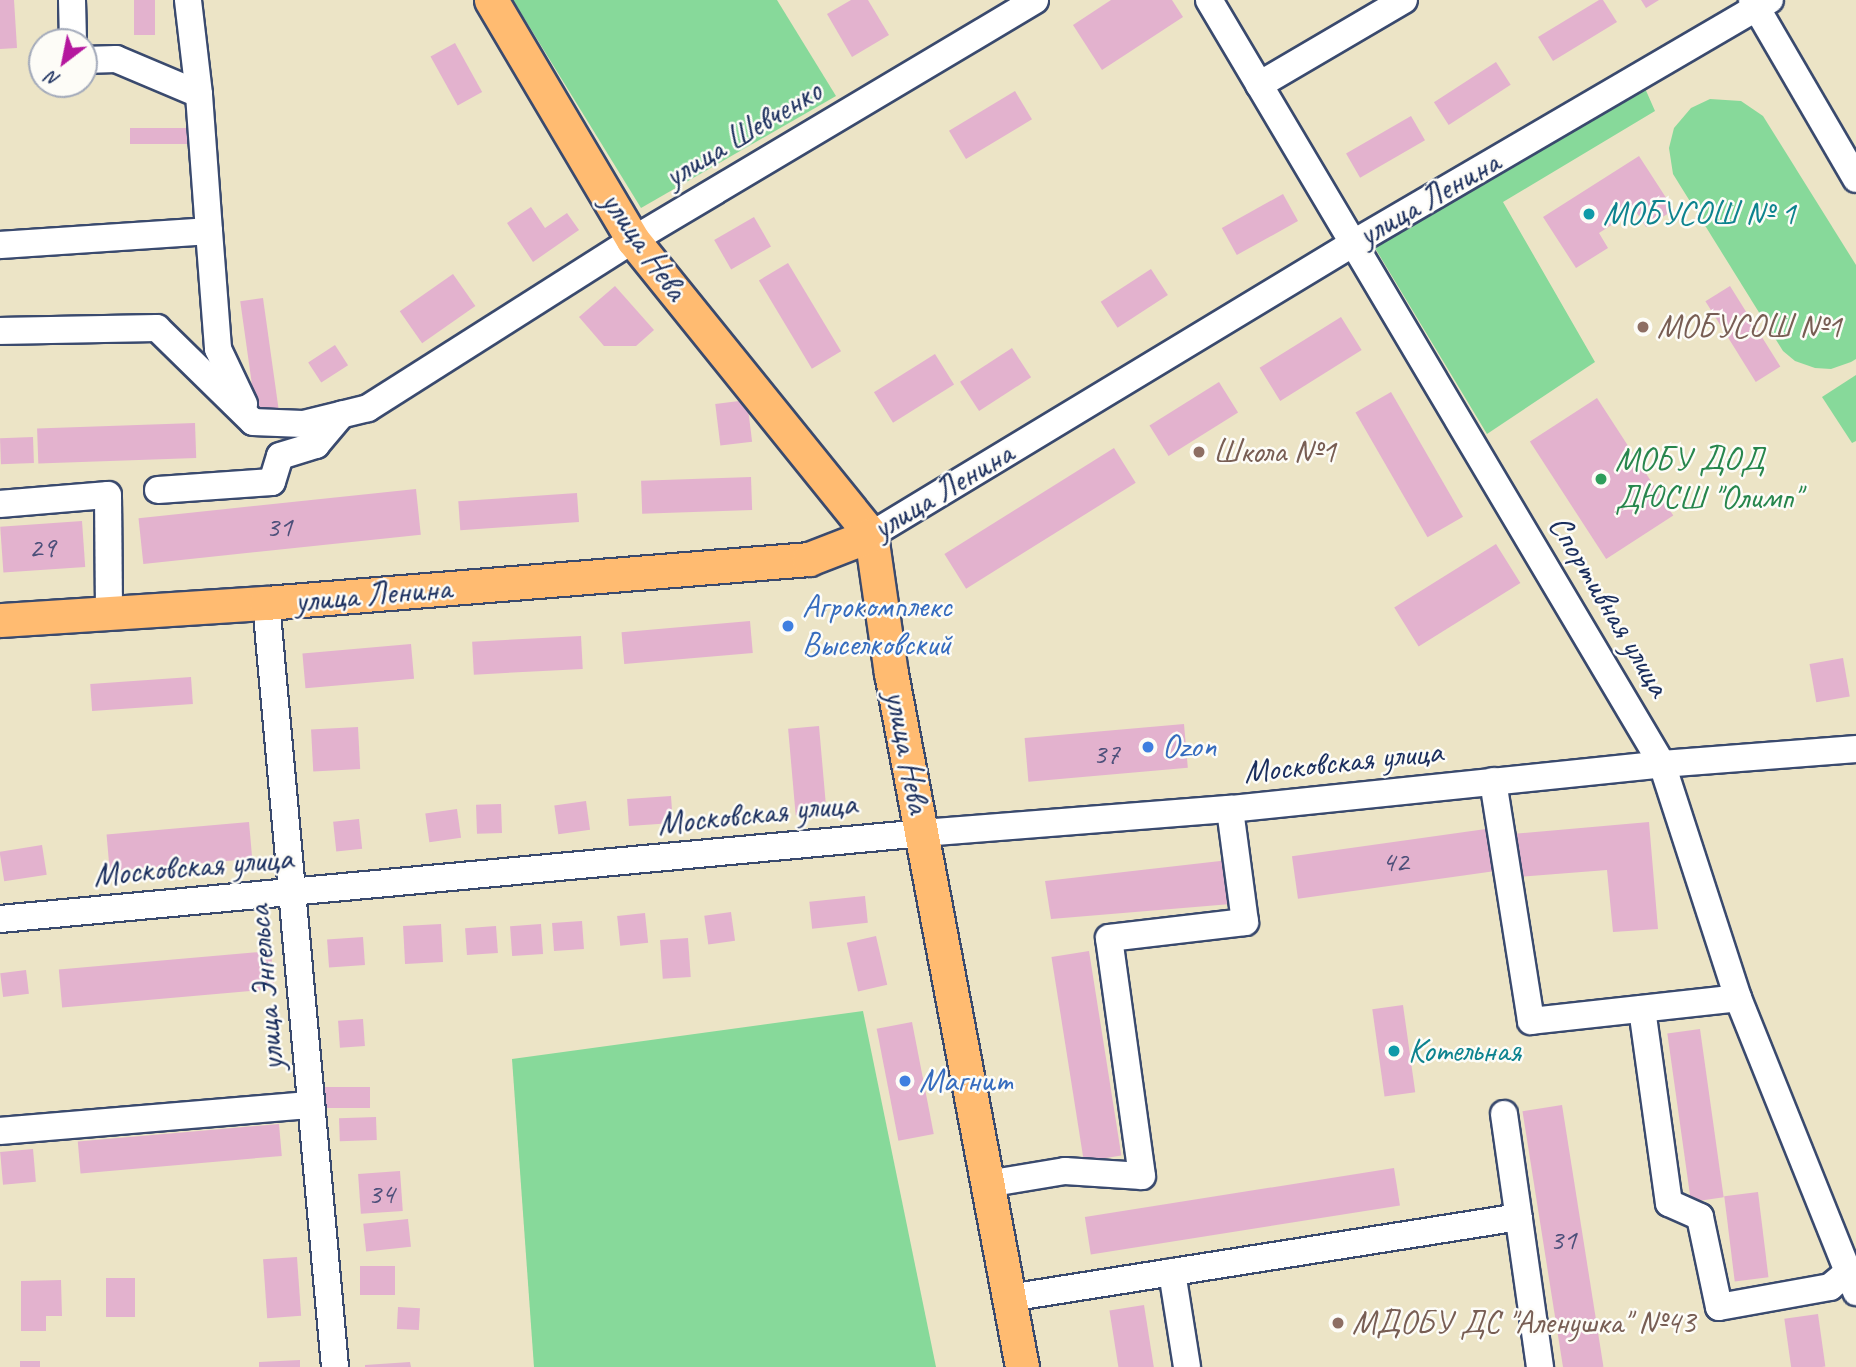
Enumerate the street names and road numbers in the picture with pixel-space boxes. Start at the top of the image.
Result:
street label: улица Шевченко [656,71,830,197]
street label: улица Ленина [1351,143,1507,255]
street label: улица Нева [592,184,696,308]
street label: улица Ленина [866,434,1020,548]
street label: Спортивная улица [1539,508,1679,704]
street label: улица Ленина [293,568,453,622]
street label: улица Нева [876,687,938,817]
street label: Московская улица [1241,732,1445,792]
street label: Московская улица [655,784,859,844]
street label: Московская улица [91,838,295,896]
street label: улица Энгельса [239,903,293,1073]

